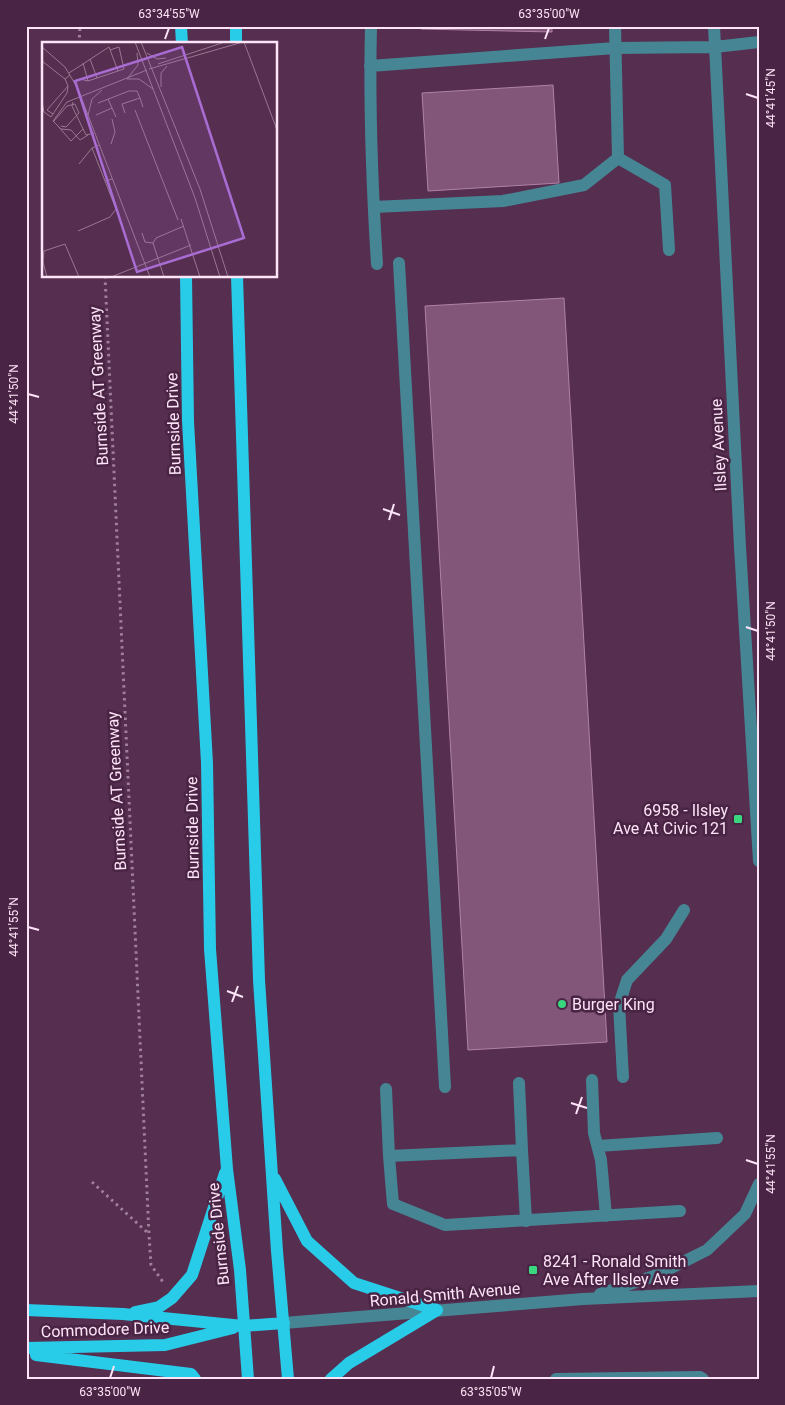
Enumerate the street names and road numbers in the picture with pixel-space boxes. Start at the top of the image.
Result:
street label: Burnside AT Greenway [85,305,112,466]
street label: Burnside Drive [162,372,185,476]
street label: Ilsley Avenue [707,398,730,492]
street label: Burnside AT Greenway [103,710,130,871]
street label: Burnside Drive [182,777,203,879]
street label: Burnside Drive [204,1182,233,1286]
street label: Ronald Smith Avenue [369,1278,521,1311]
street label: Commodore Drive [40,1318,170,1341]

